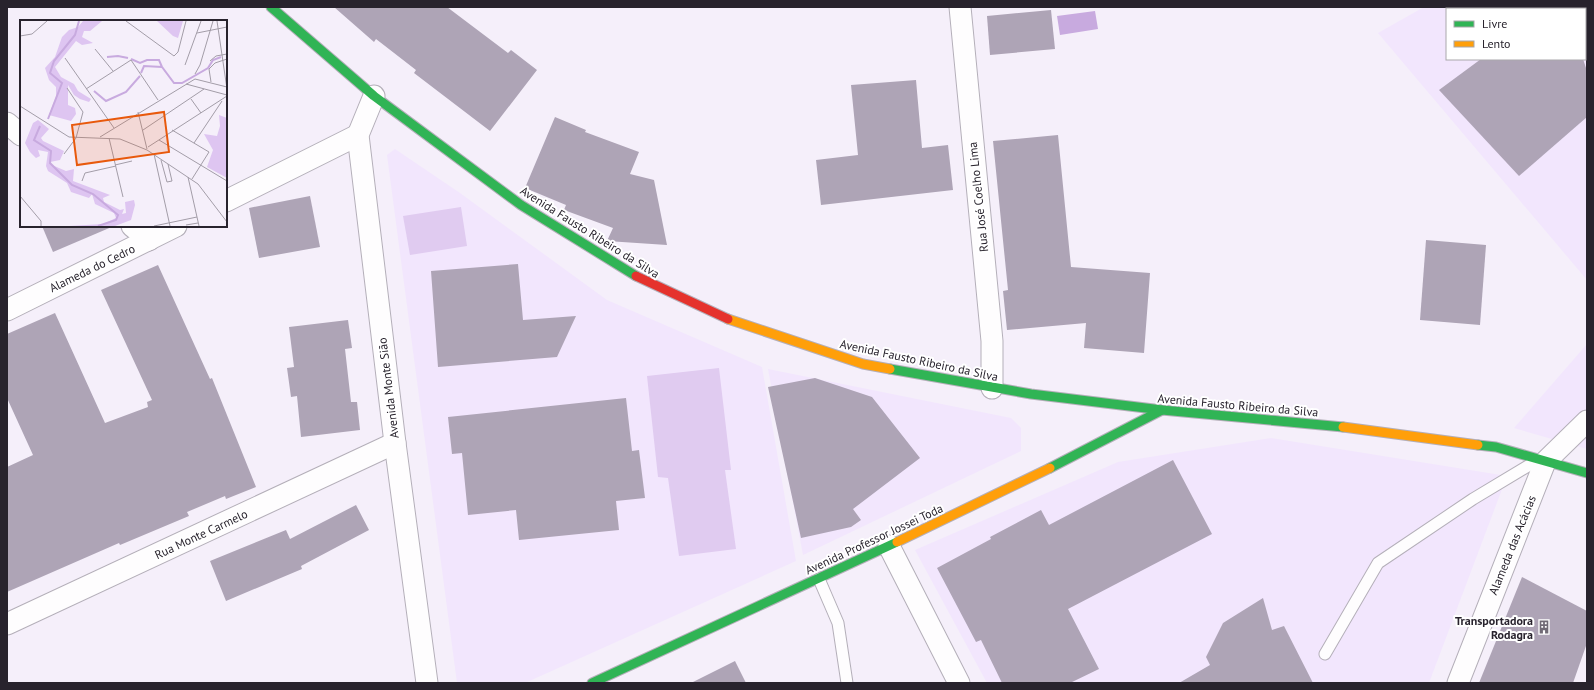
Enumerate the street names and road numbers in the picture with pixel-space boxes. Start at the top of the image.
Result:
street label: Rua José Coelho Lima [965,141,991,253]
street label: Avenida Fausto Ribeiro da Silva [518,183,662,281]
street label: Alameda do Cedro [47,241,137,295]
street label: Avenida Fausto Ribeiro da Silva [839,336,999,384]
street label: Avenida Monte Sião [374,337,402,439]
street label: Avenida Fausto Ribeiro da Silva [1157,390,1319,420]
street label: Alameda das Acácias [1485,493,1539,597]
street label: Avenida Professor Jossei Toda [803,500,945,578]
street label: Rua Monte Carmelo [152,506,250,562]

